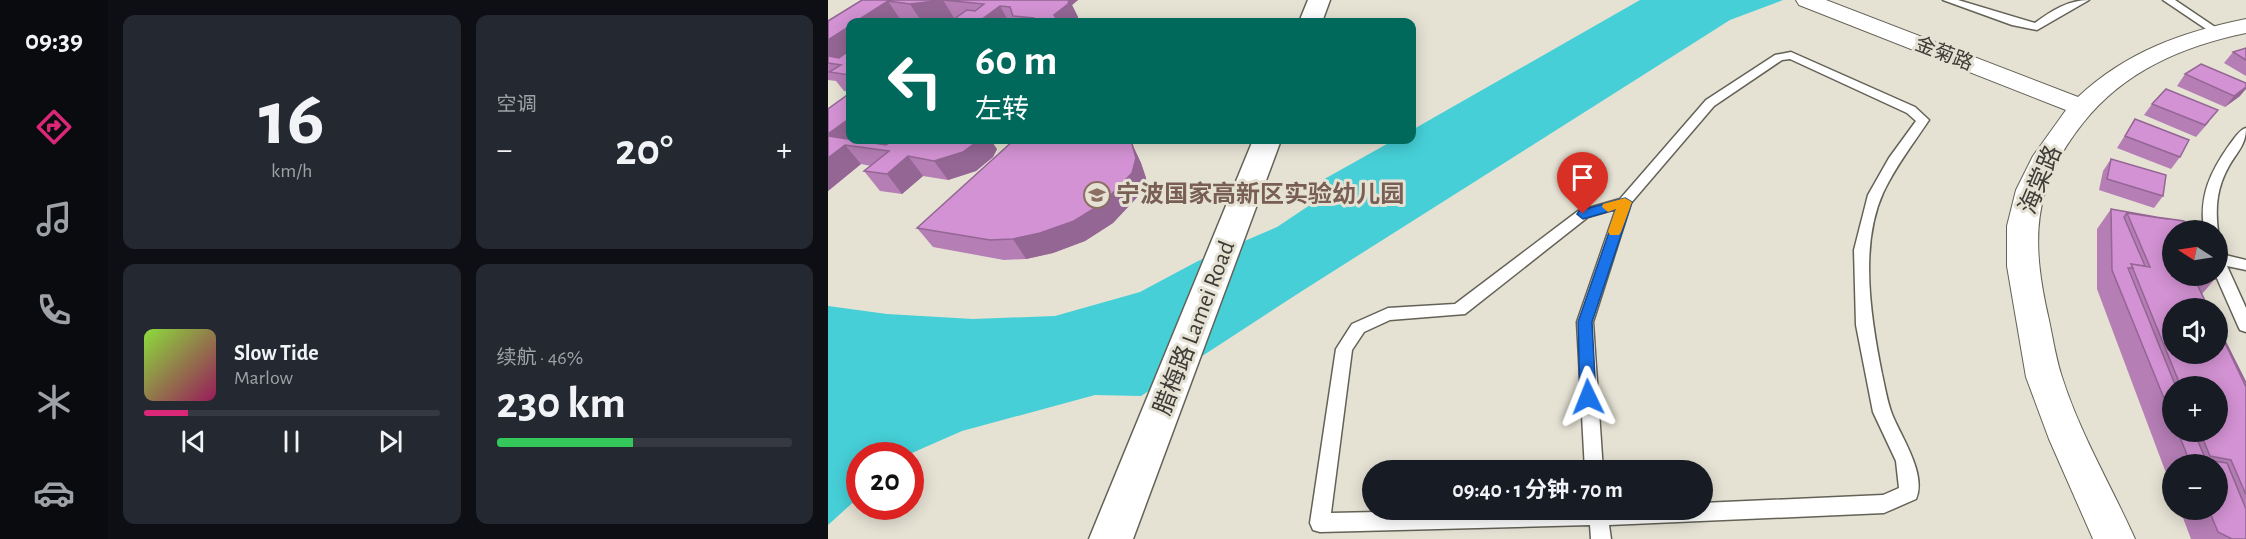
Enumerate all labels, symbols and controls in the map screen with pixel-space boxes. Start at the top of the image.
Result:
text: 09:39 [25,27,83,54]
street label: 金菊路 [1912,33,1976,74]
text: 60 m [975,40,1057,82]
icon: left [876,42,954,120]
text: 16 [259,81,325,159]
text: 空调 [497,95,537,115]
text: 左转 [975,96,1029,123]
icon: directions [33,106,75,148]
text: 20° [615,128,673,173]
text: − [497,134,512,167]
text: + [776,134,792,167]
street label: 海棠路 [2014,141,2066,218]
pin [1557,152,1608,214]
text: km/h [271,161,312,181]
icon: arrive [1566,161,1599,194]
school or university icon: 宁波国家高新区实验幼儿园 [1082,180,1112,210]
place label: 宁波国家高新区实验幼儿园 [1116,181,1404,207]
icon: music [33,198,75,240]
north arrow [2162,220,2228,286]
map controls [2162,220,2228,520]
street label: 腊梅路 Lamei Road [1149,237,1239,418]
icon: phone [33,289,75,331]
button: sound [2162,298,2228,364]
text: Slow Tide [234,342,319,364]
text: 续航 · 46% [497,348,583,368]
position arrow [1556,365,1620,429]
text: Marlow [234,368,293,388]
button: + [2162,376,2228,442]
icon: climate [33,381,75,423]
text: 230 km [497,381,626,426]
icon: previous [177,425,210,458]
icon: pause [275,425,308,458]
icon: next [374,425,407,458]
speed limit sign: 20 [846,442,924,520]
button: − [2162,454,2228,520]
icon: car [33,472,75,514]
text: 09:40 · 1 分钟 · 70 m [1452,479,1623,501]

